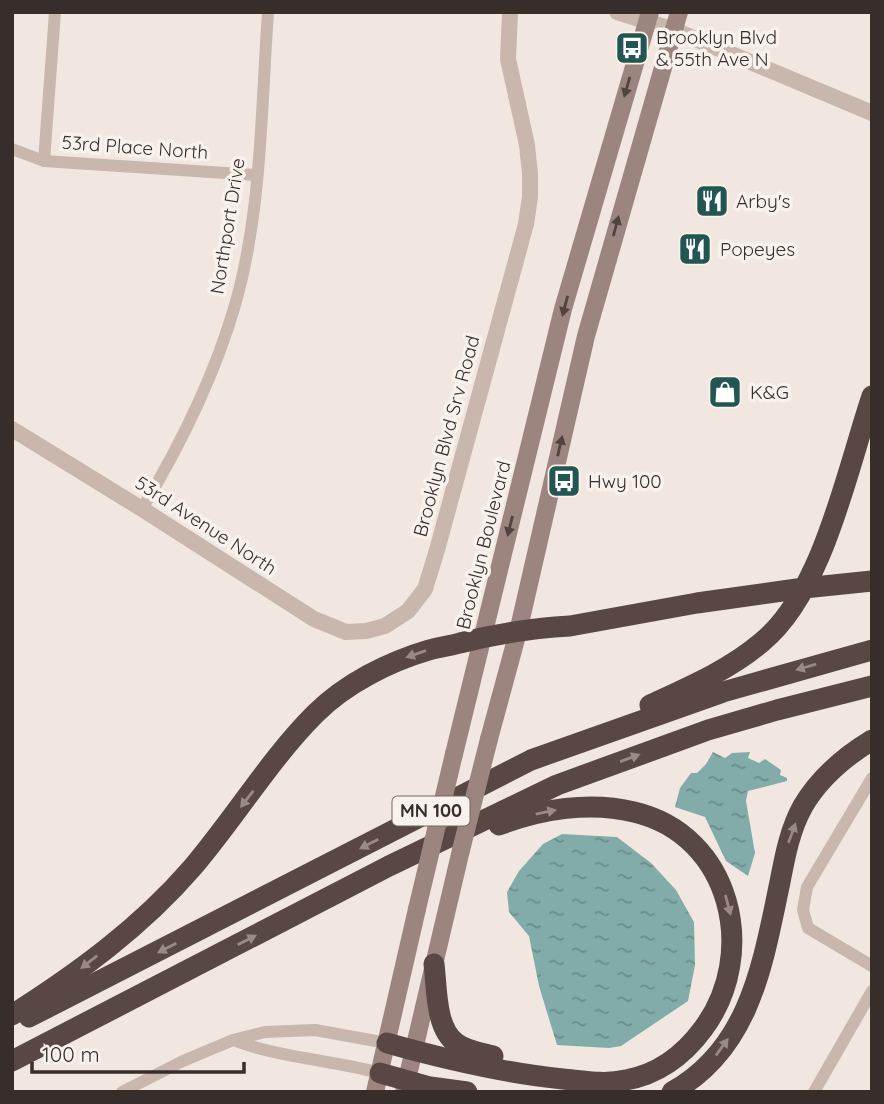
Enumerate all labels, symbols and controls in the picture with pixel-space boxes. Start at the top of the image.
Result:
place label: Brooklyn Blvd & 55th Ave N [656,25,777,71]
bus stop icon: Brooklyn Blvd & 55th Ave N [613,29,651,67]
one-way arrow [621,77,631,98]
street label: 53rd Place North [61,130,209,164]
street label: Northport Drive [204,156,250,296]
restaurant icon: Arby's [693,182,731,220]
place label: Arby's [736,189,791,213]
one-way arrow [612,215,622,236]
restaurant icon: Popeyes [676,230,714,268]
place label: Popeyes [720,237,795,261]
one-way arrow [559,295,569,316]
street label: Brooklyn Blvd Srv Road [408,333,484,539]
shop icon: K&G [706,373,744,411]
place label: K&G [750,380,789,404]
one-way arrow [555,435,566,457]
street label: Brooklyn Boulevard [450,458,516,632]
bus stop icon: Hwy 100 [545,462,583,500]
place label: Hwy 100 [588,469,662,493]
street label: 53rd Avenue North [131,470,281,580]
one-way arrow [504,515,515,537]
one-way arrow [405,649,426,660]
one-way arrow [795,663,816,673]
one-way arrow [619,752,640,763]
one-way arrow [239,790,254,808]
road number: MN 100 [392,796,470,826]
one-way arrow [535,806,557,817]
one-way arrow [787,822,798,843]
one-way arrow [359,838,379,849]
one-way arrow [723,894,734,916]
one-way arrow [237,934,257,945]
one-way arrow [157,942,176,954]
one-way arrow [81,955,99,970]
scale bar [32,1030,243,1074]
one-way arrow [715,1038,730,1056]
text: 100 m [42,1041,100,1067]

